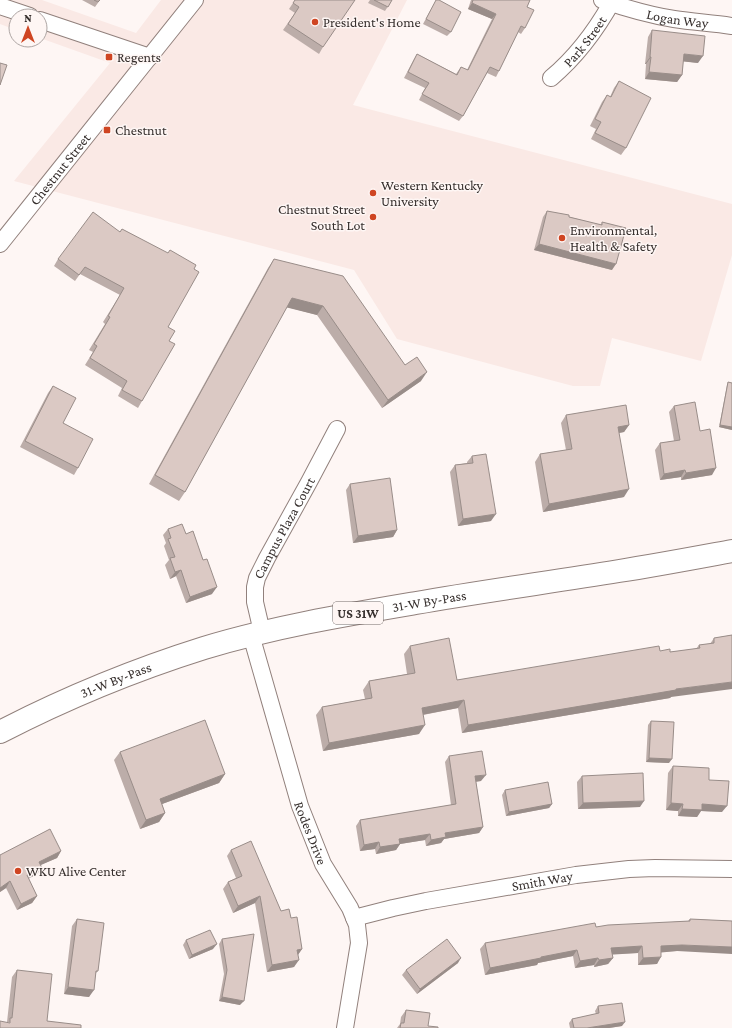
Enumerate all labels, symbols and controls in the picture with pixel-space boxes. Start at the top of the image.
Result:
street label: Logan Way [645,6,710,31]
north arrow [8,8,48,48]
text: N [24,12,32,24]
street label: Park Street [560,13,610,70]
place label: President's Home [323,14,421,30]
marker: President's Home [310,17,320,27]
place label: Regents [117,49,161,65]
marker: Regents [104,52,114,62]
place label: Chestnut [115,122,167,138]
marker: Chestnut [102,125,112,135]
street label: Chestnut Street [26,130,94,208]
place label: Western Kentucky University [381,177,484,209]
marker: Western Kentucky University [368,188,378,198]
place label: Chestnut Street South Lot [278,201,365,233]
marker: Chestnut Street South Lot [368,212,378,222]
place label: Environmental, Health & Safety [570,222,657,254]
marker: Environmental, Health & Safety [557,233,567,243]
street label: Campus Plaza Court [250,474,318,581]
street label: 31-W By-Pass [391,587,467,615]
road number: US 31W [333,602,383,624]
street label: 31-W By-Pass [78,659,153,701]
street label: Rodes Drive [291,800,330,867]
place label: WKU Alive Center [26,863,126,879]
marker: WKU Alive Center [13,866,23,876]
street label: Smith Way [511,868,574,894]

